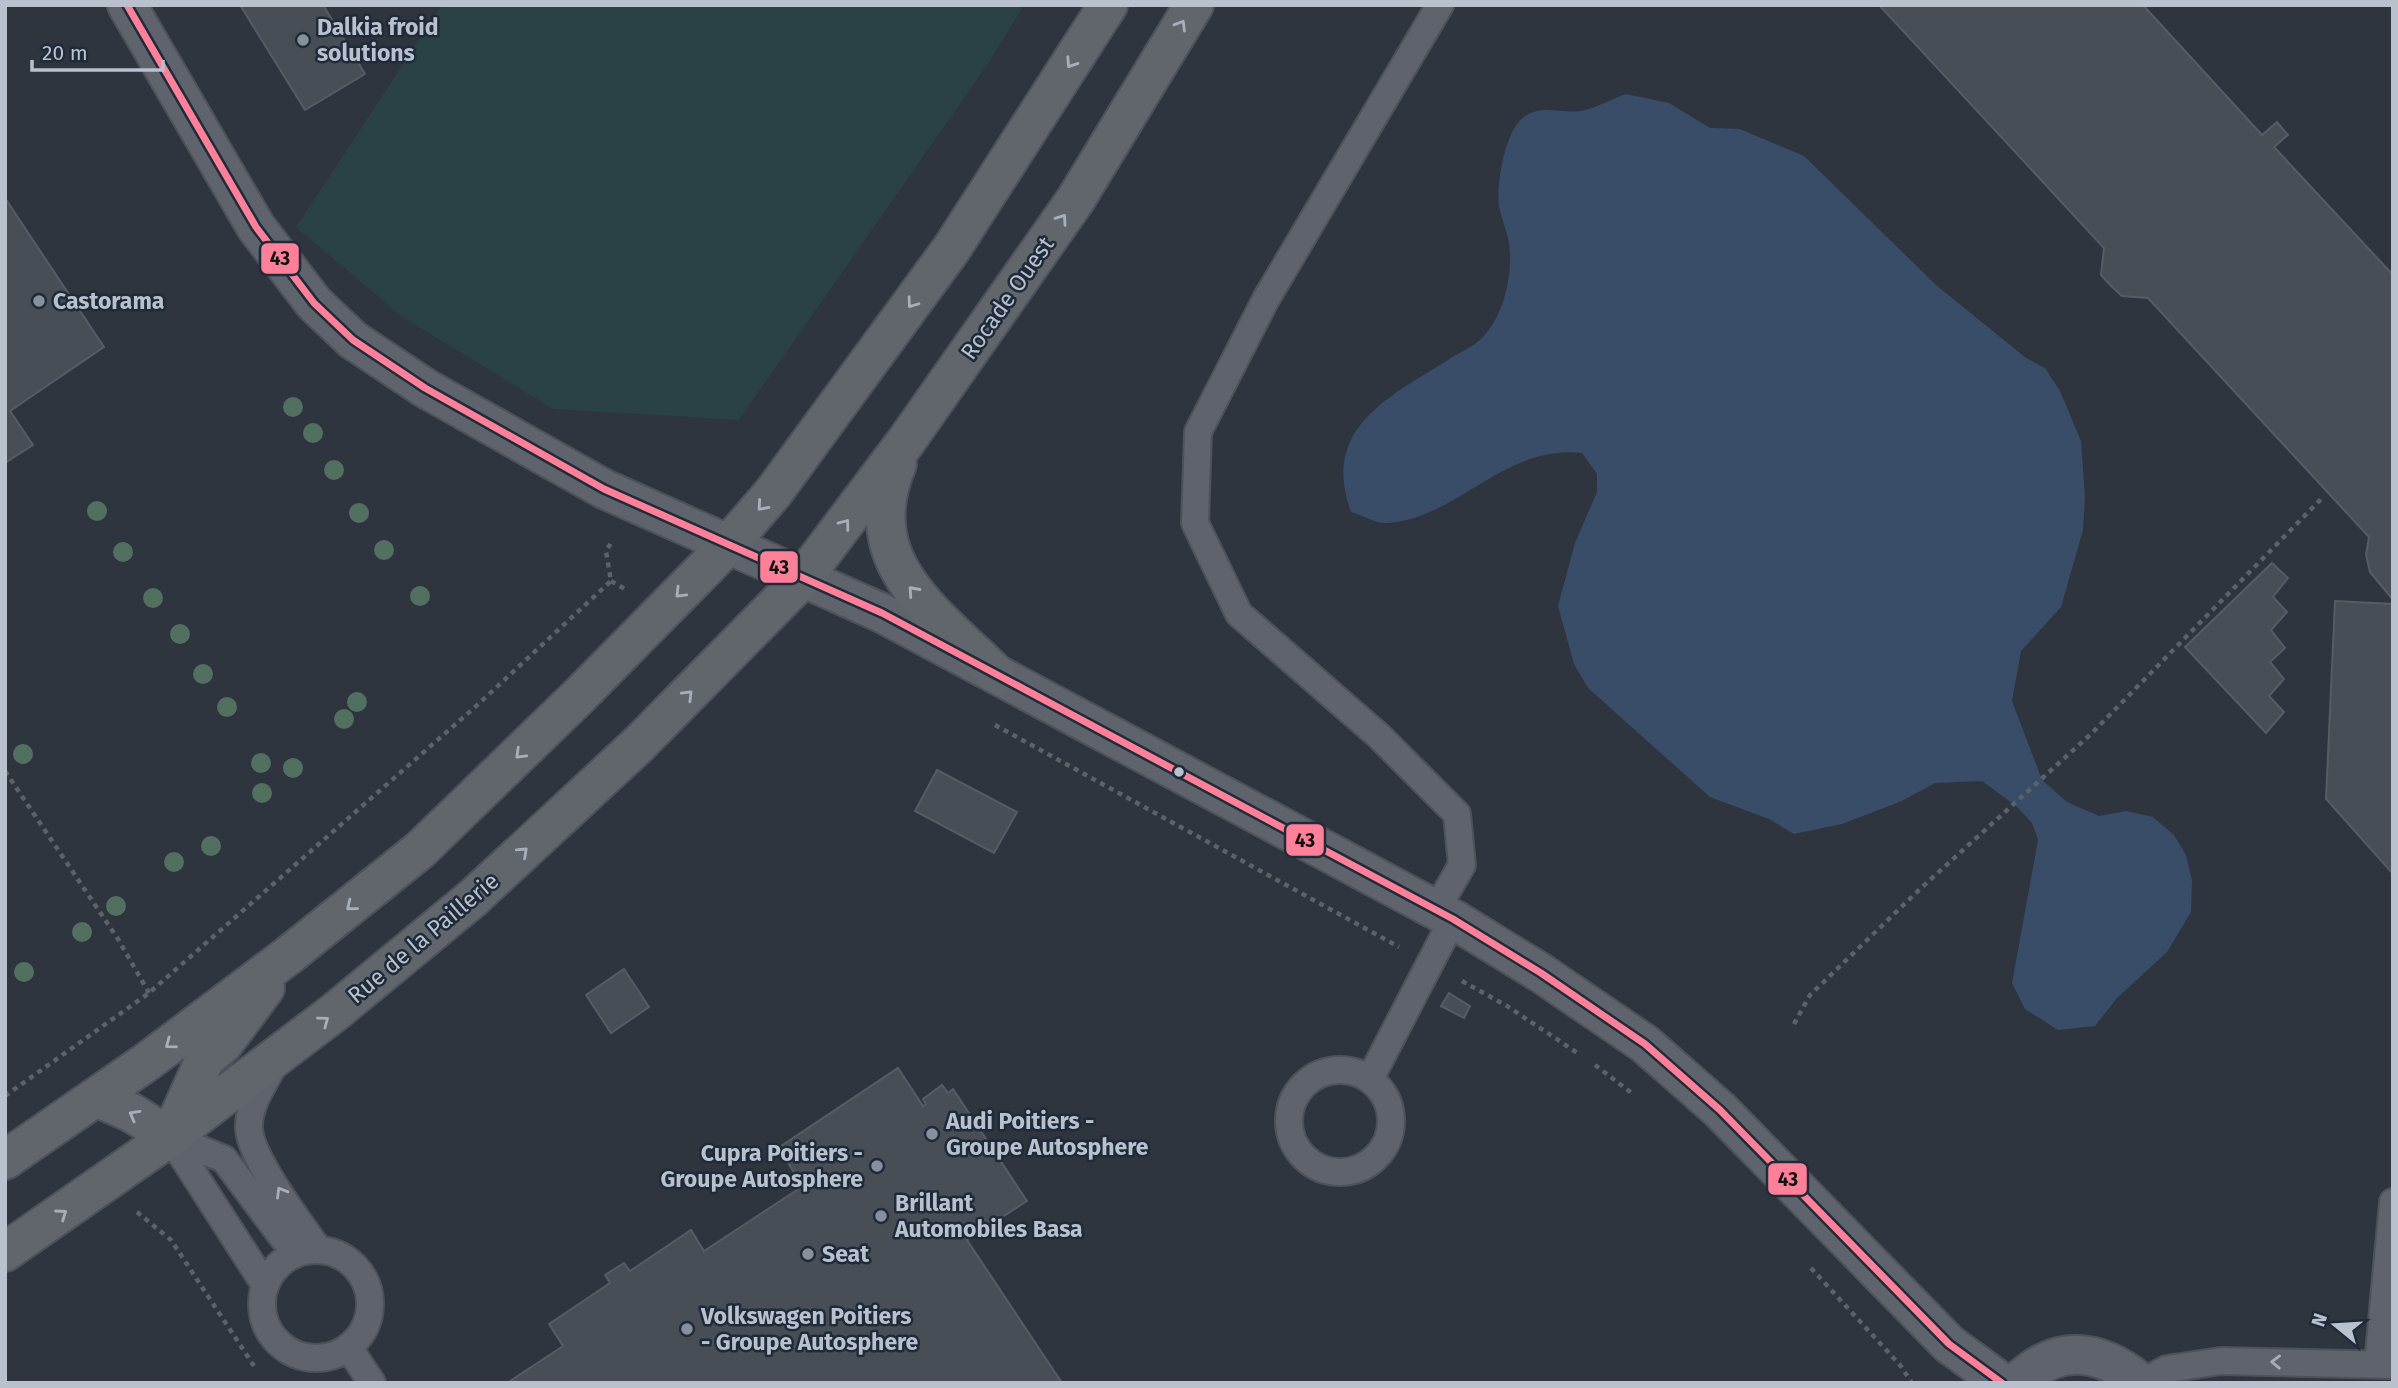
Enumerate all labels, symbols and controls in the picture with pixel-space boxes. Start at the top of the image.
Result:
place label: Dalkia froid solutions [317,13,439,67]
one-way arrow [1173,20,1186,33]
scale bar [32,28,163,72]
marker: Dalkia froid solutions [295,32,311,48]
text: 20 m [42,40,88,66]
one-way arrow [1067,55,1080,68]
one-way arrow [1054,214,1066,227]
street label: Rocade Ouest [954,231,1060,365]
line badge: 43 [260,242,300,275]
text: 43 [270,247,290,270]
place label: Castorama [53,287,164,315]
marker: Castorama [31,293,47,309]
one-way arrow [908,295,920,308]
one-way arrow [758,497,770,510]
one-way arrow [837,519,849,532]
line badge: 43 [759,550,799,584]
text: 43 [769,556,789,579]
one-way arrow [676,584,689,597]
one-way arrow [909,586,921,599]
one-way arrow [679,690,692,703]
one-way arrow [515,745,528,758]
unlabelled marker [1172,765,1186,779]
line badge: 43 [1285,823,1325,857]
text: 43 [1295,829,1315,852]
one-way arrow [515,847,528,860]
street label: Rue de la Paillerie [342,867,504,1009]
one-way arrow [346,897,358,910]
one-way arrow [316,1016,328,1029]
one-way arrow [165,1036,178,1048]
place label: Audi Poitiers - Groupe Autosphere [945,1107,1149,1161]
one-way arrow [129,1110,141,1123]
marker: Audi Poitiers - Groupe Autosphere [924,1126,940,1142]
place label: Cupra Poitiers - Groupe Autosphere [661,1139,863,1193]
marker: Cupra Poitiers - Groupe Autosphere [869,1158,885,1174]
line badge: 43 [1767,1162,1808,1196]
text: 43 [1778,1168,1798,1191]
one-way arrow [276,1187,289,1200]
place label: Brillant Automobiles Basa [894,1189,1083,1243]
marker: Brillant Automobiles Basa [873,1208,889,1224]
one-way arrow [54,1210,67,1222]
place label: Seat [822,1240,870,1268]
marker: Seat [800,1246,816,1262]
north arrow [2300,1290,2370,1360]
place label: Volkswagen Poitiers - Groupe Autosphere [700,1302,919,1356]
text: N [2306,1310,2332,1329]
marker: Volkswagen Poitiers - Groupe Autosphere [679,1321,695,1337]
one-way arrow [2270,1355,2281,1370]

